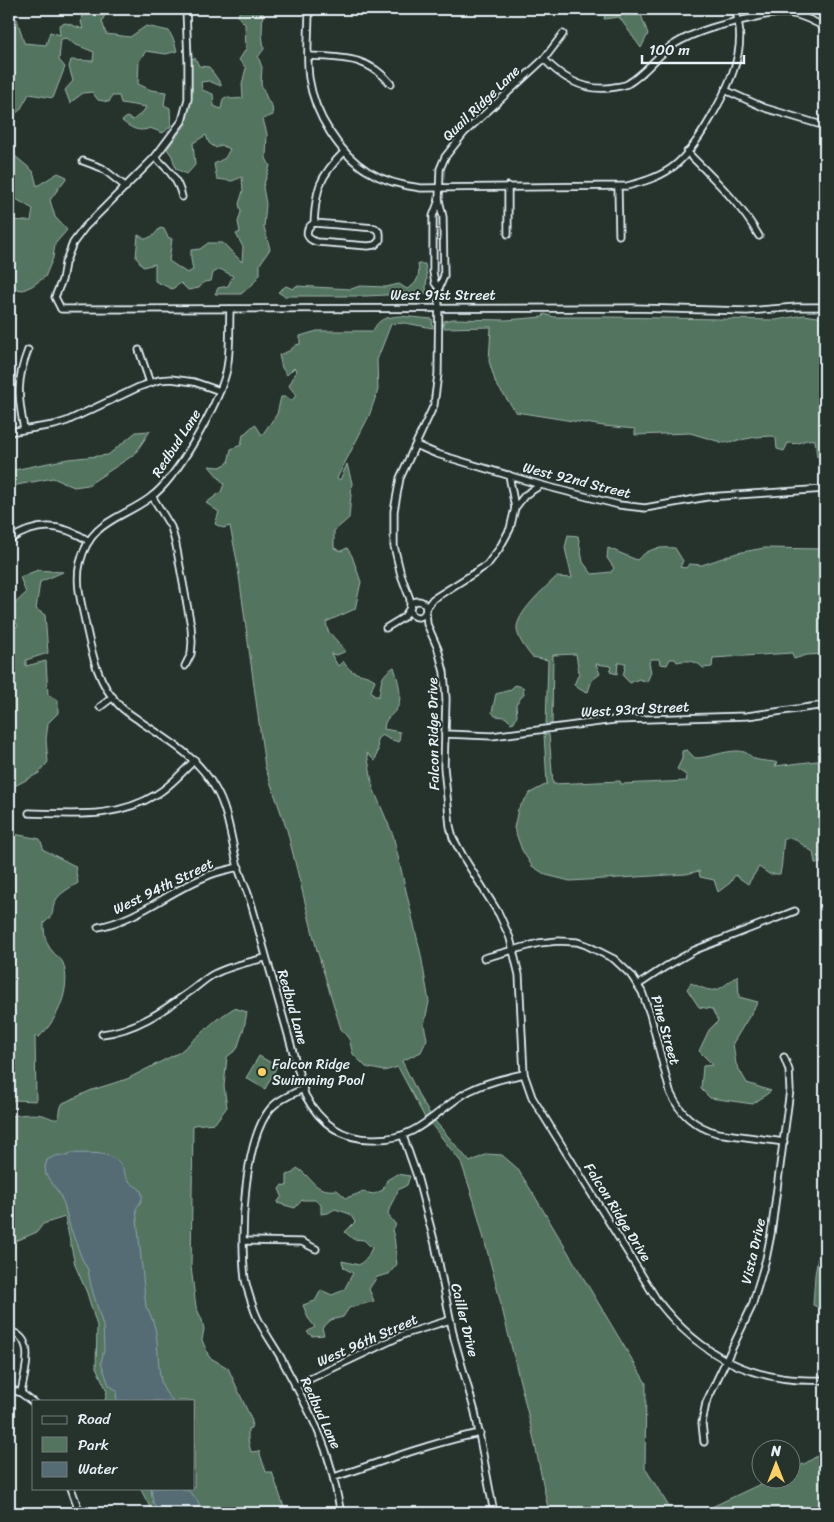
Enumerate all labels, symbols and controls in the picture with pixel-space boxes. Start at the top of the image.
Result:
scale bar [642,32,744,64]
text: 100 m [649,37,690,63]
street label: Quail Ridge Lane [436,59,526,147]
street label: West 91st Street [390,283,496,308]
street label: Redbud Lane [145,404,208,483]
street label: West 92nd Street [520,455,634,506]
street label: Falcon Ridge Drive [420,677,447,791]
street label: West 93rd Street [580,694,690,725]
street label: West 94th Street [109,851,218,922]
street label: Redbud Lane [270,967,315,1048]
street label: Pine Street [644,992,687,1068]
place label: Falcon Ridge Swimming Pool [272,1052,365,1093]
marker: Falcon Ridge Swimming Pool [256,1066,268,1078]
street label: Falcon Ridge Drive [577,1158,658,1267]
street label: Vista Drive [734,1216,773,1287]
street label: Cailler Drive [443,1281,486,1360]
street label: West 96th Street [313,1307,422,1374]
street label: Redbud Lane [293,1373,348,1454]
legend [32,1400,195,1490]
text: Road [78,1406,111,1432]
text: Park [78,1432,109,1458]
text: N [770,1439,781,1464]
north arrow [752,1440,802,1490]
text: Water [78,1456,118,1482]

